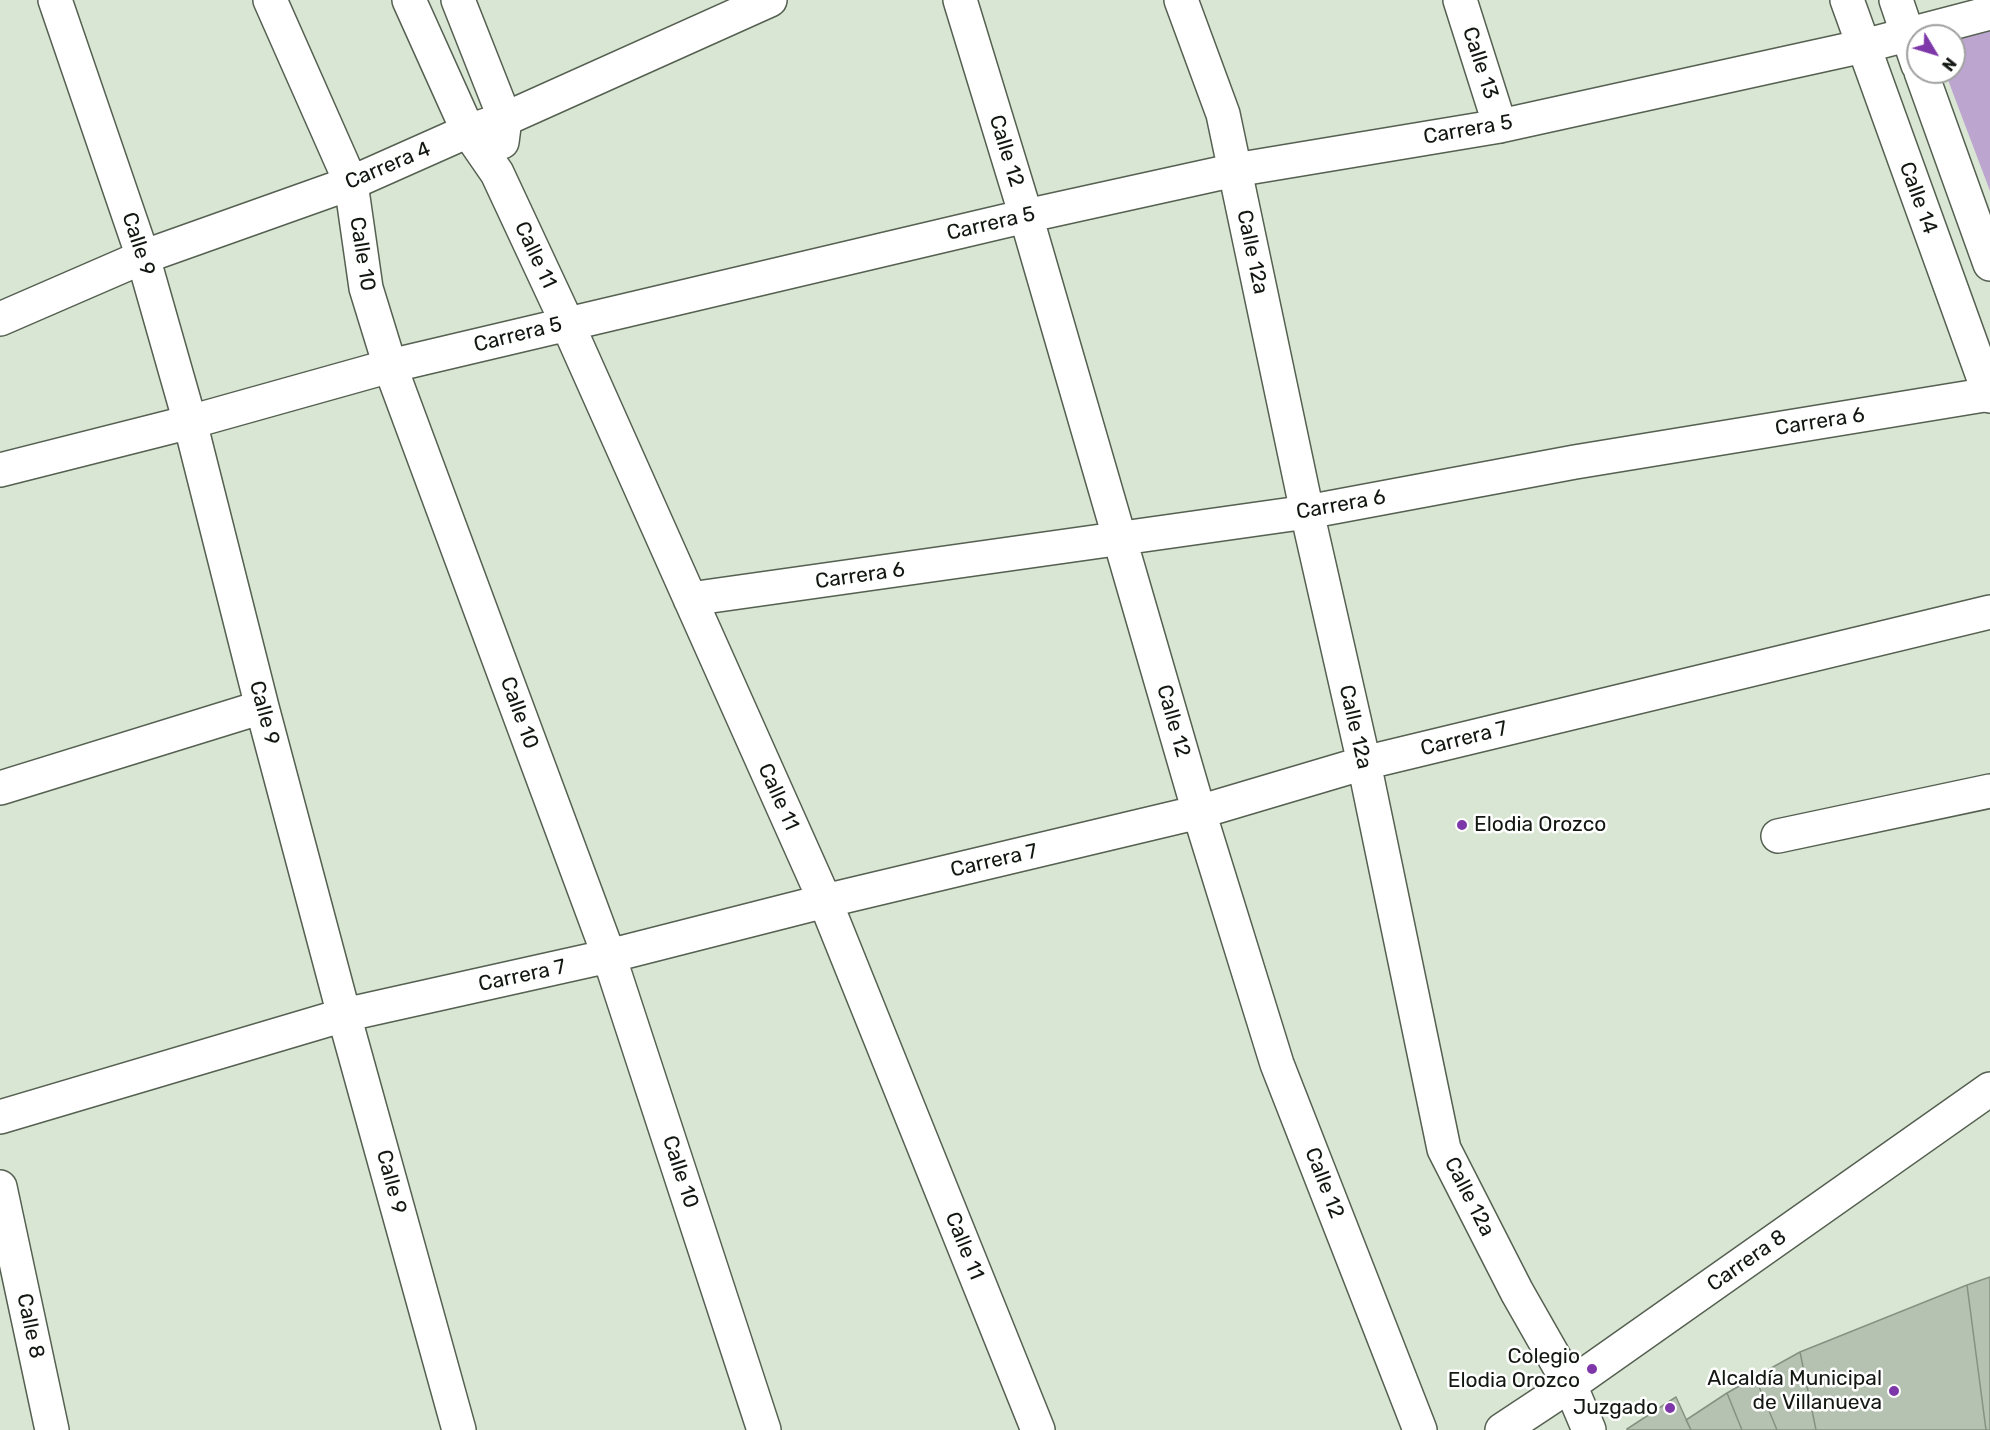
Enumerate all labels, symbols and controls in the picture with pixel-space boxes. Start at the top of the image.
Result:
street label: Calle 13 [1457,24,1503,102]
north arrow [1906,24,1966,84]
text: N [1938,54,1960,75]
street label: Carrera 5 [1421,110,1515,150]
street label: Calle 12 [983,112,1029,190]
street label: Carrera 4 [341,137,435,195]
street label: Calle 14 [1893,159,1943,237]
street label: Carrera 5 [944,202,1038,246]
street label: Calle 12a [1231,208,1273,296]
street label: Calle 9 [116,209,160,279]
street label: Calle 10 [344,215,380,293]
street label: Calle 11 [509,218,561,292]
street label: Carrera 5 [471,312,565,358]
street label: Carrera 6 [1773,402,1867,442]
street label: Carrera 6 [1294,485,1388,525]
street label: Carrera 6 [814,557,906,595]
street label: Calle 10 [494,673,544,753]
street label: Calle 9 [243,678,285,748]
street label: Calle 12 [1151,682,1195,760]
street label: Calle 12a [1333,682,1377,772]
street label: Carrera 7 [1418,716,1510,762]
street label: Calle 11 [752,760,804,834]
place label: Elodia Orozco [1474,812,1606,838]
marker: Elodia Orozco [1455,818,1469,832]
street label: Carrera 7 [948,839,1040,883]
street label: Carrera 7 [476,954,568,998]
street label: Calle 10 [656,1132,704,1212]
street label: Calle 12 [1299,1144,1349,1222]
street label: Calle 9 [370,1147,412,1217]
street label: Calle 12a [1438,1153,1500,1241]
street label: Calle 11 [939,1209,989,1283]
street label: Carrera 8 [1703,1225,1791,1297]
street label: Calle 8 [11,1291,49,1361]
place label: Colegio Elodia Orozco [1448,1344,1580,1394]
marker: Colegio Elodia Orozco [1585,1362,1599,1376]
place label: Alcaldía Municipal de Villanueva [1707,1366,1882,1416]
marker: Alcaldía Municipal de Villanueva [1887,1384,1901,1398]
place label: Juzgado [1573,1395,1658,1421]
marker: Juzgado [1663,1401,1677,1415]

